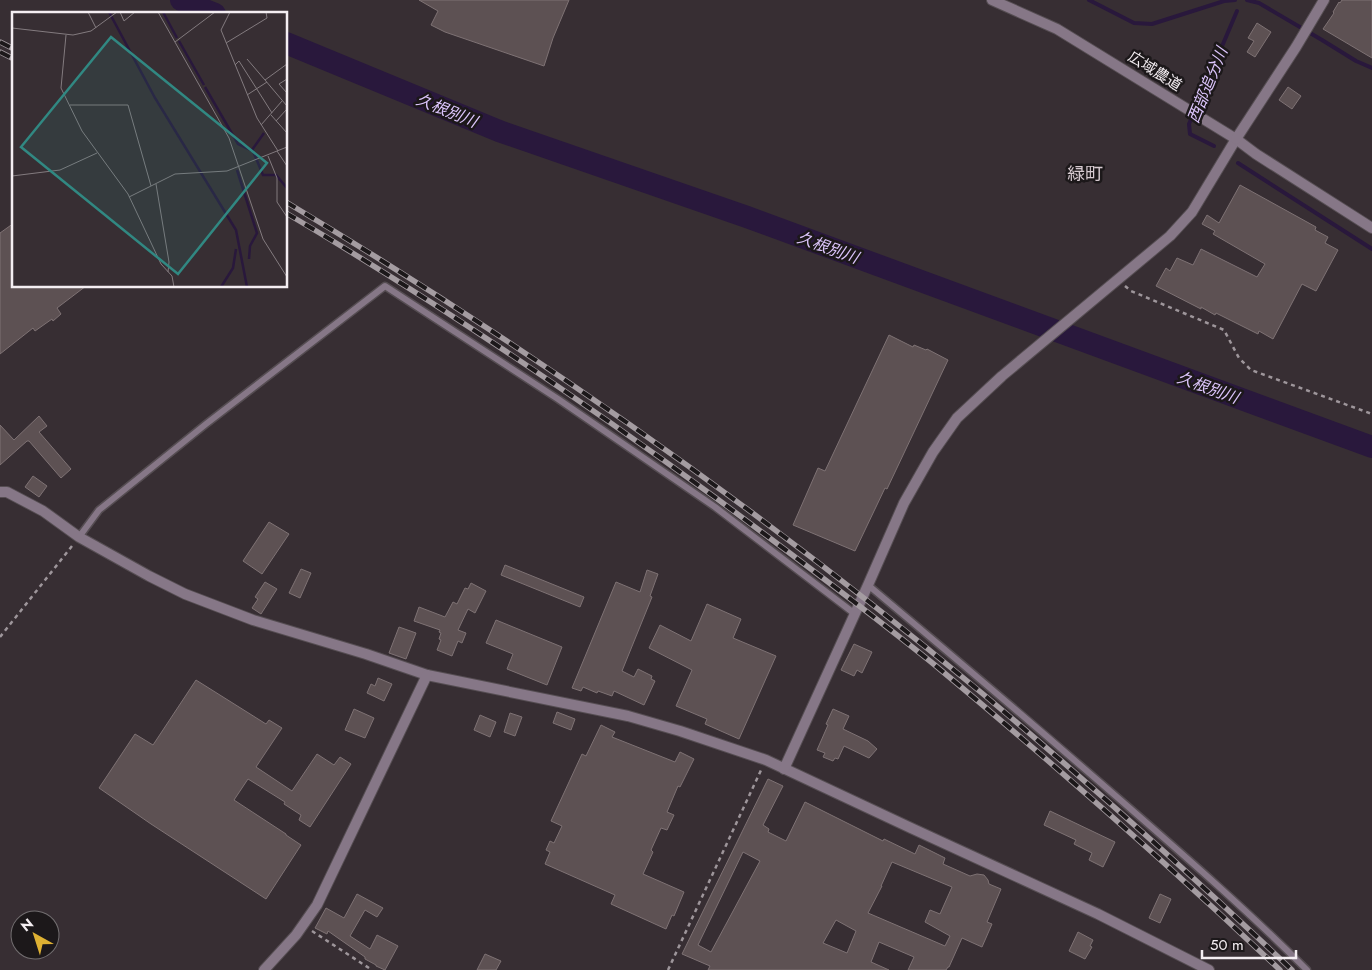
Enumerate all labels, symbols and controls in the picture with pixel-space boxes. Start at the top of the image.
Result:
inset map [12,12,288,288]
water label: 西部追分川 [1182,42,1234,127]
street label: 広域農道 [1124,46,1186,96]
water label: 久根別川 [413,88,483,134]
district label: 緑町 [1067,161,1103,187]
water label: 久根別川 [794,226,864,270]
water label: 久根別川 [1174,366,1244,410]
north arrow [10,910,60,960]
text: N [16,914,37,936]
scale bar [1202,928,1296,960]
text: 50 m [1210,934,1244,956]

